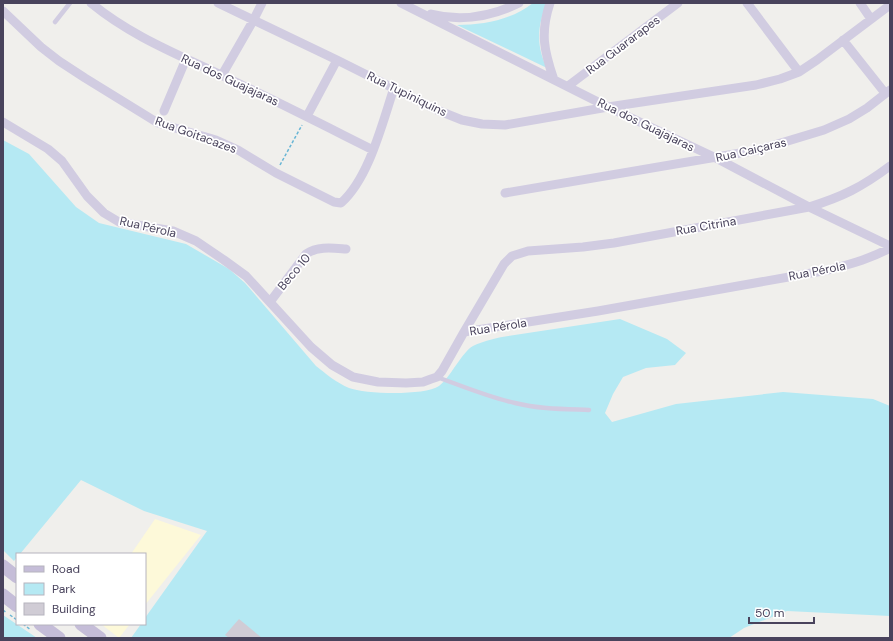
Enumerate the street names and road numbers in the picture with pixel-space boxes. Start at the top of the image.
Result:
street label: Rua Guararapes [583,12,663,78]
street label: Rua dos Guajajaras [179,50,281,110]
street label: Rua Tupiniquins [364,68,450,120]
street label: Rua dos Guajajaras [595,95,697,155]
street label: Rua Goitacazes [153,113,239,157]
street label: Rua Caiçaras [714,134,788,166]
street label: Rua Pérola [118,213,178,241]
street label: Rua Citrina [675,213,737,239]
street label: Beco 10 [274,250,314,294]
street label: Rua Pérola [787,258,847,284]
street label: Rua Pérola [468,315,528,339]

